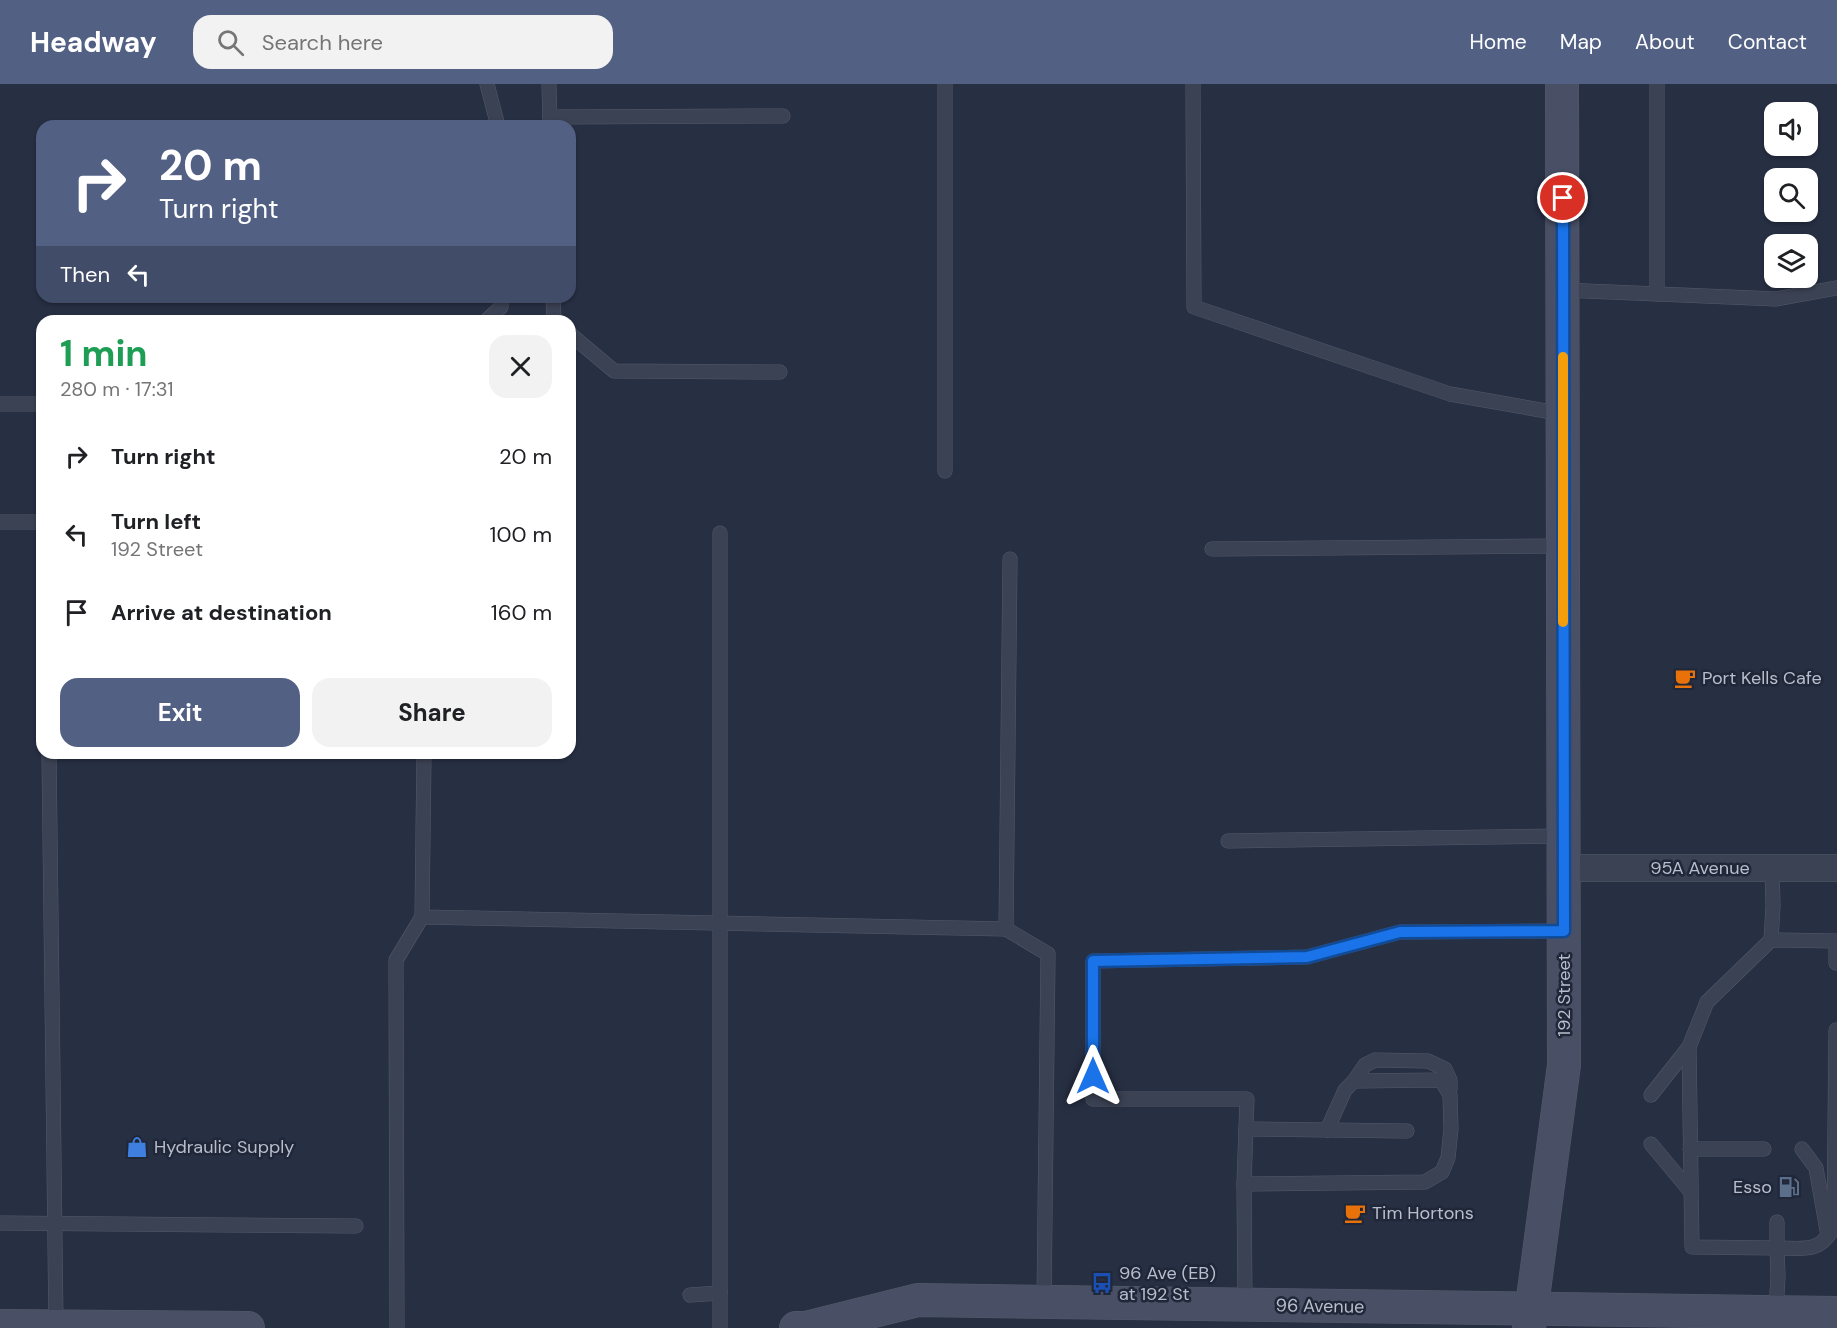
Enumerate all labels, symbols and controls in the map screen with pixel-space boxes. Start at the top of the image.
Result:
search box [193,15,613,69]
text: Headway [30,24,157,61]
icon: search [214,26,247,59]
text: Search here [262,28,383,57]
text: Home [1469,28,1527,56]
text: Map [1560,28,1602,56]
text: About [1635,28,1695,56]
text: Contact [1728,28,1807,56]
map controls [1764,102,1818,288]
button: sound [1764,102,1818,156]
text: 20 m [159,138,262,193]
icon: right [60,144,138,222]
button: search [1764,168,1818,222]
pin [1537,172,1588,223]
icon: arrive [1546,181,1579,214]
text: Turn right [159,191,279,226]
button: layers [1764,234,1818,288]
icon: left [122,258,155,291]
text: Then [60,260,110,289]
text: 1 min [60,330,148,377]
button: close [489,335,552,398]
text: 280 m · 17:31 [60,376,173,402]
icon: right [60,440,93,473]
text: Turn right [111,442,216,471]
text: 20 m [499,442,552,471]
text: Turn left [111,507,201,536]
icon: left [60,518,93,551]
text: 100 m [490,520,552,549]
text: 192 Street [111,536,203,562]
icon: arrive [60,596,93,629]
text: Arrive at destination [111,598,332,627]
text: 160 m [491,598,552,627]
cafe icon: Port Kells Cafe [1673,666,1697,690]
place label: Port Kells Cafe [1702,666,1822,690]
button: Exit [60,678,300,747]
button: Share [312,678,552,747]
street label: 95A Avenue [1650,856,1750,880]
street label: 192 Street [1552,954,1576,1036]
position arrow [1061,1044,1125,1108]
shop icon: Hydraulic Supply [125,1135,149,1159]
place label: Hydraulic Supply [154,1135,294,1159]
place label: Esso [1733,1175,1772,1199]
fuel station icon: Esso [1777,1175,1801,1199]
cafe icon: Tim Hortons [1343,1201,1367,1225]
place label: Tim Hortons [1372,1201,1474,1225]
place label: 96 Ave (EB) at 192 St [1119,1261,1216,1306]
bus stop icon: 96 Ave (EB) at 192 St [1090,1271,1114,1295]
street label: 96 Avenue [1276,1293,1364,1319]

